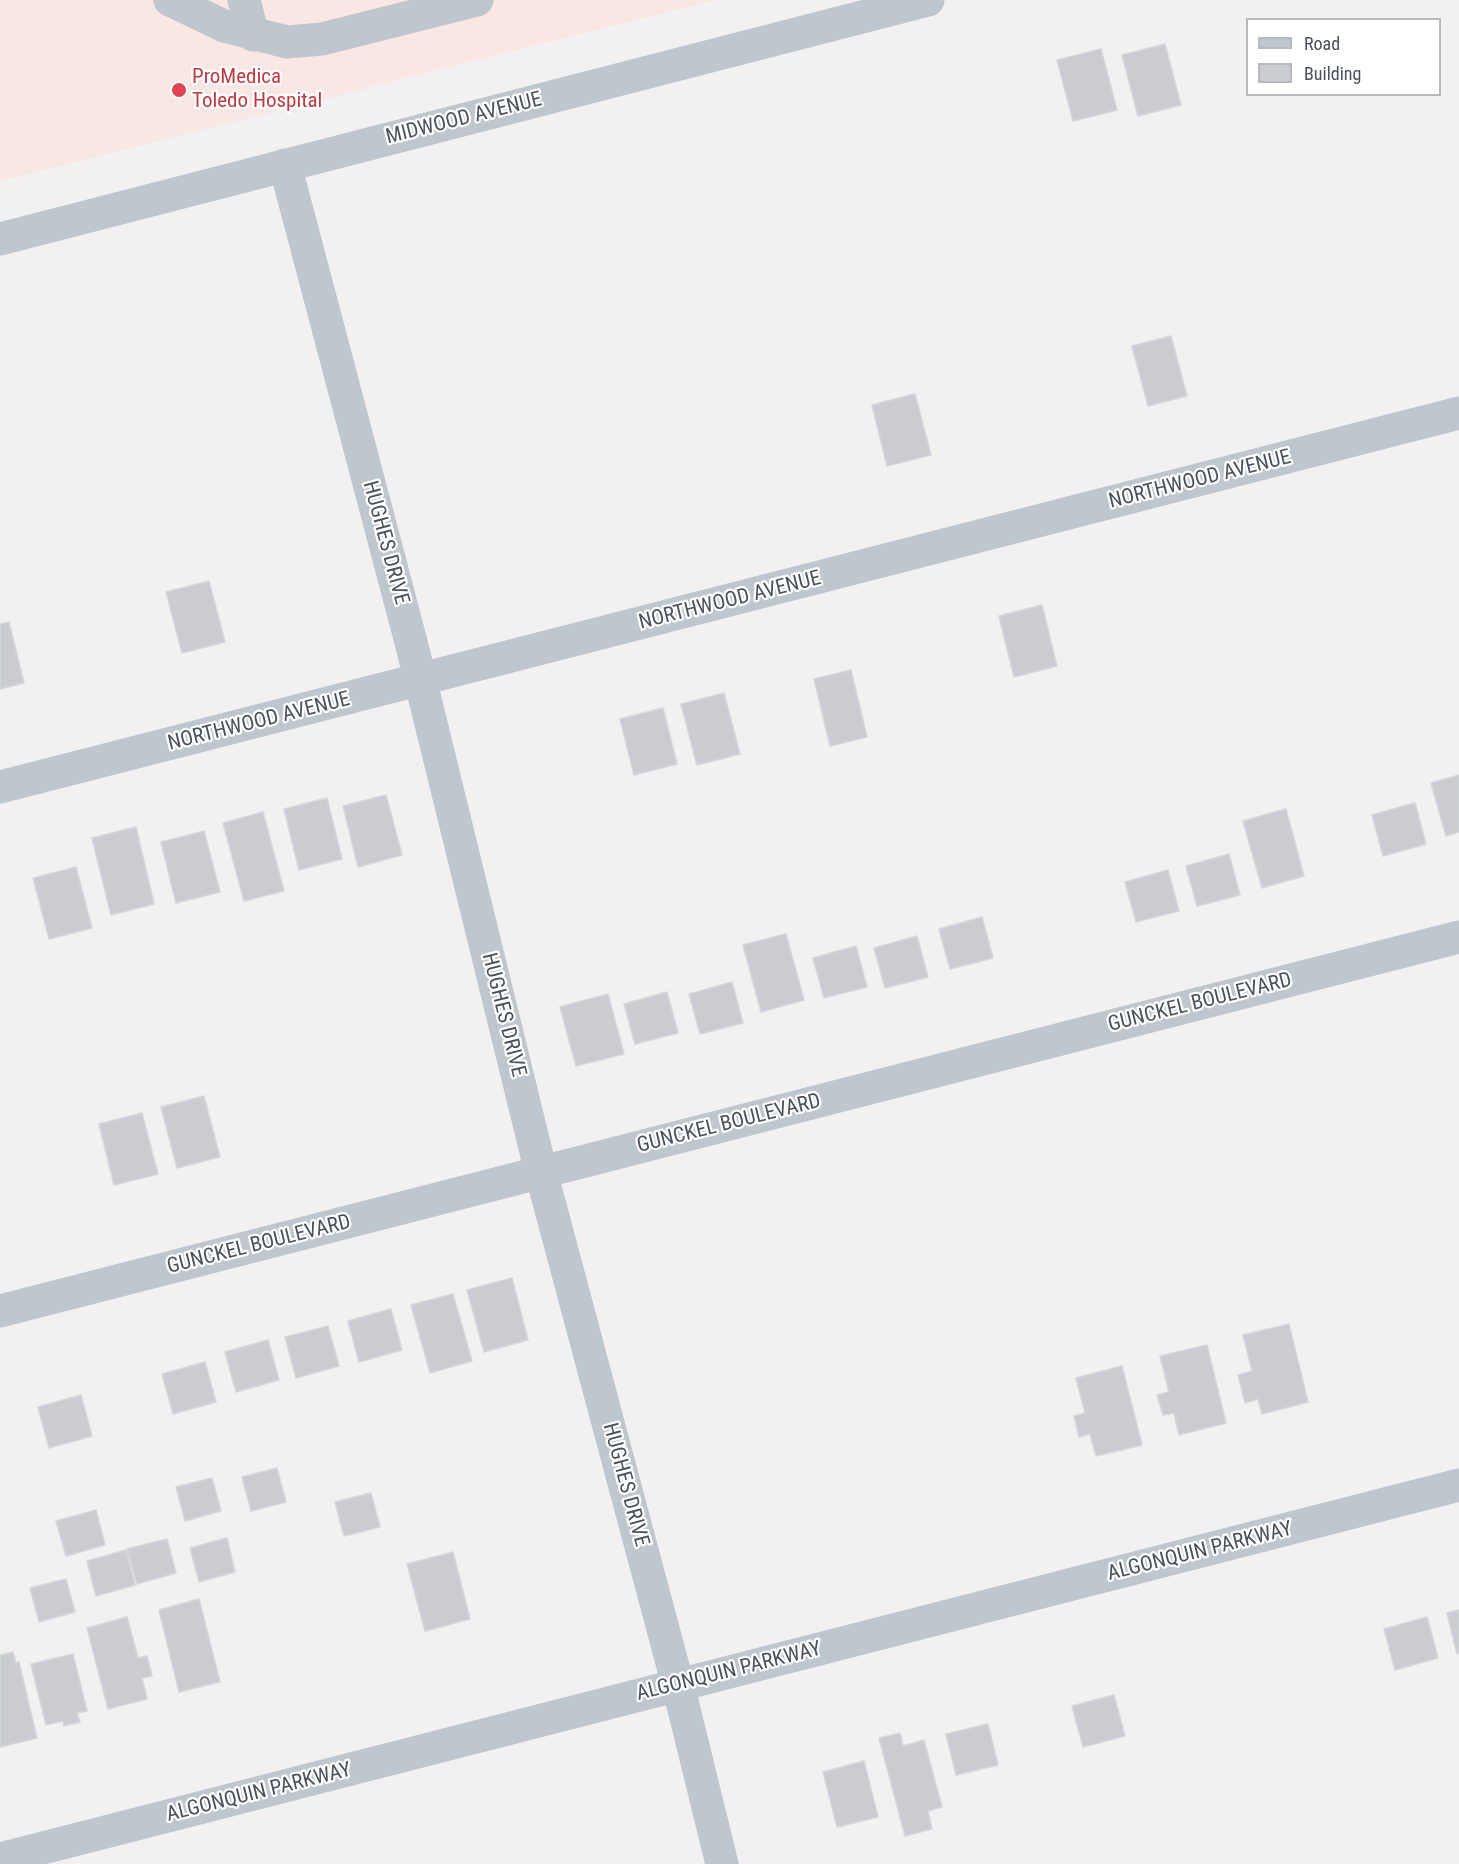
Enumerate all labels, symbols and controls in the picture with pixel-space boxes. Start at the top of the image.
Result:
legend [1246,18,1441,96]
text: Road [1304,33,1340,54]
text: Building [1304,63,1361,84]
place label: ProMedica Toledo Hospital [192,65,322,115]
marker: ProMedica Toledo Hospital [170,81,188,99]
street label: MIDWOOD AVENUE [383,87,545,151]
street label: NORTHWOOD AVENUE [1106,445,1294,515]
street label: HUGHES DRIVE [356,478,414,608]
street label: NORTHWOOD AVENUE [636,566,824,636]
street label: NORTHWOOD AVENUE [165,687,353,757]
street label: HUGHES DRIVE [475,950,531,1080]
street label: GUNCKEL BOULEVARD [1106,968,1294,1038]
street label: GUNCKEL BOULEVARD [635,1089,823,1159]
street label: GUNCKEL BOULEVARD [165,1210,353,1280]
street label: HUGHES DRIVE [596,1420,654,1550]
street label: ALGONQUIN PARKWAY [1105,1517,1295,1587]
street label: ALGONQUIN PARKWAY [634,1637,824,1707]
street label: ALGONQUIN PARKWAY [164,1758,354,1828]

